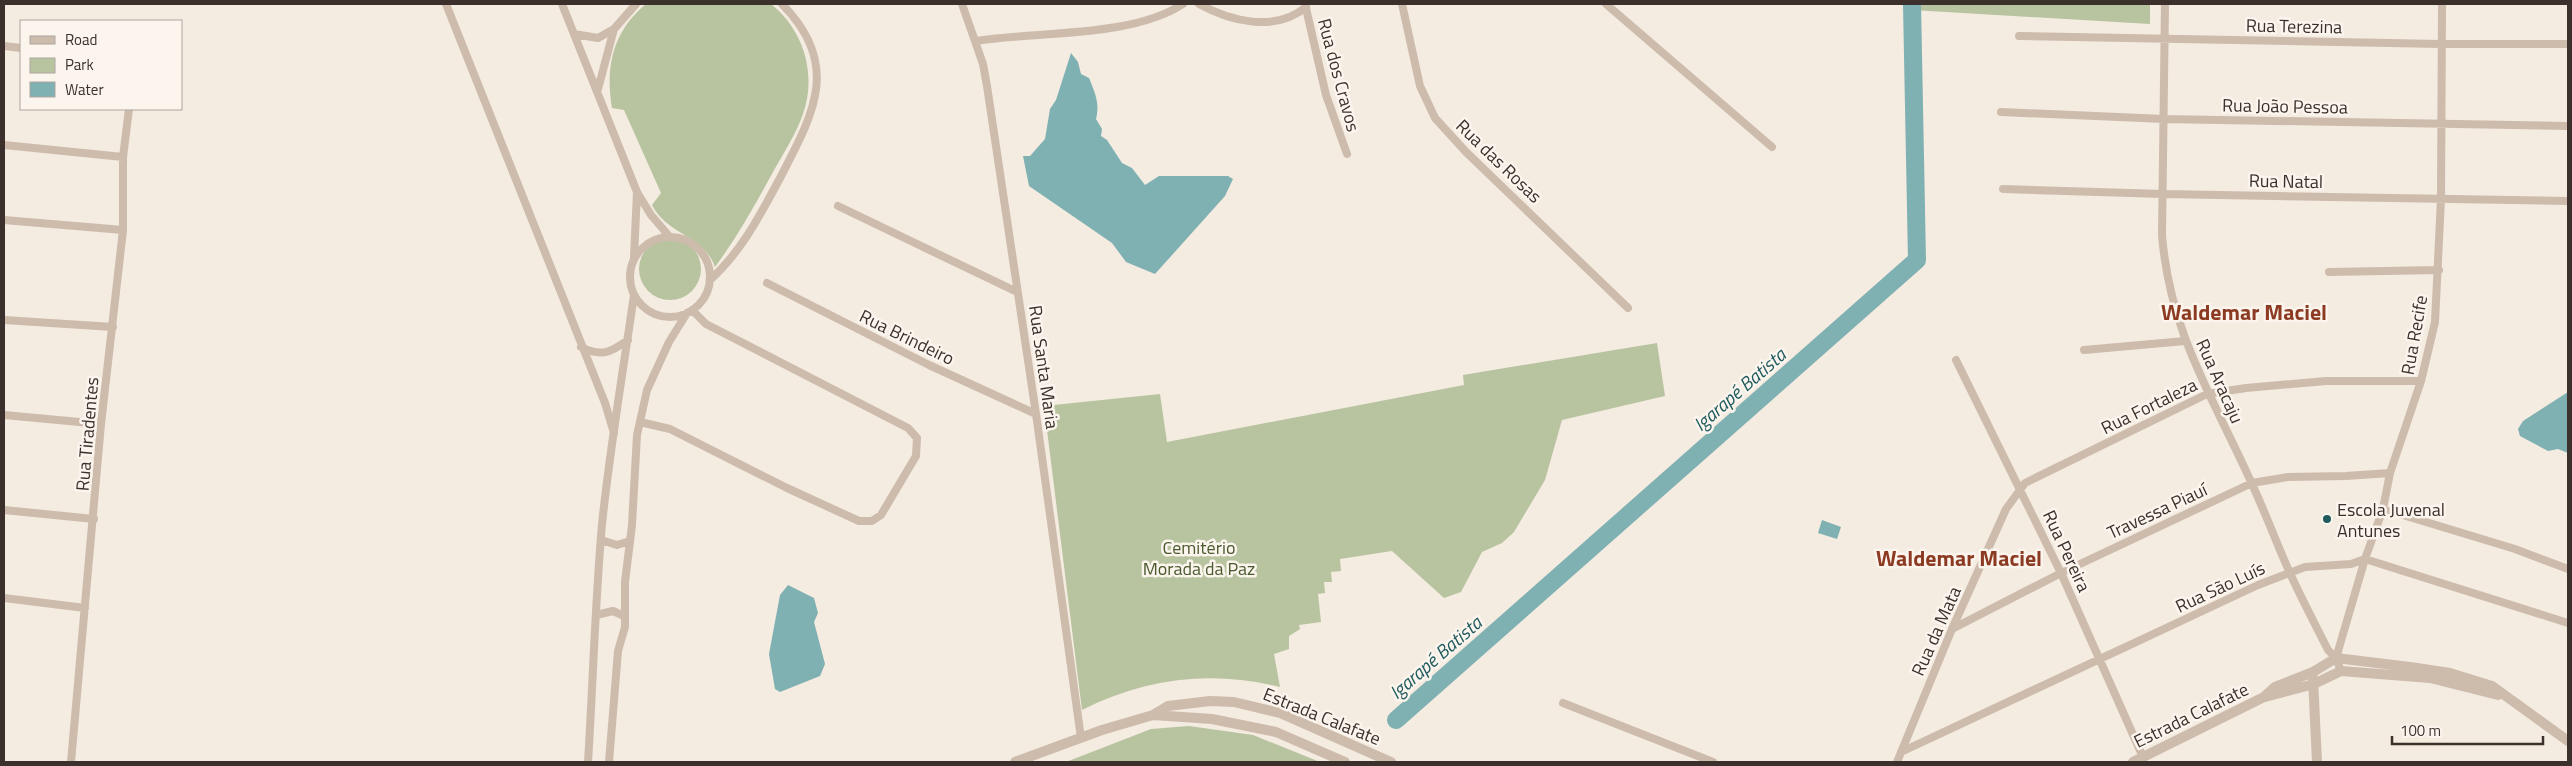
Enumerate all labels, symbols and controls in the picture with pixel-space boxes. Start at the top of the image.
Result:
street label: Rua Terezina [2246,12,2342,40]
street label: Rua dos Cravos [1311,15,1367,135]
legend [20,20,182,110]
text: Road [65,28,97,51]
text: Park [65,53,94,76]
text: Water [65,78,104,101]
street label: Rua João Pessoa [2222,91,2348,121]
street label: Rua das Rosas [1450,113,1548,209]
street label: Rua Natal [2249,167,2323,195]
street label: Rua Recife [2394,293,2434,377]
district label: Waldemar Maciel [2161,295,2327,329]
street label: Rua Brindeiro [855,302,959,372]
street label: Rua Santa Maria [1022,303,1066,431]
street label: Rua Aracaju [2189,334,2251,428]
water label: Igarapé Batista [1686,340,1793,437]
street label: Rua Fortaleza [2096,371,2202,441]
street label: Rua Tiradentes [69,376,105,492]
street label: Travessa Piauí [2103,475,2213,546]
place label: Escola Juvenal Antunes [2337,496,2445,544]
street label: Rua Pereira [2036,506,2098,596]
marker: Escola Juvenal Antunes [2321,513,2333,525]
park label: Cemitério Morada da Paz [1143,534,1255,582]
district label: Waldemar Maciel [1876,541,2042,575]
street label: Rua São Luís [2171,554,2269,620]
street label: Rua da Mata [1904,582,1968,680]
water label: Igarapé Batista [1382,608,1489,705]
street label: Estrada Calafate [2129,676,2253,754]
street label: Estrada Calafate [1259,680,1385,752]
scale bar [2392,714,2543,746]
text: 100 m [2400,719,2441,742]

